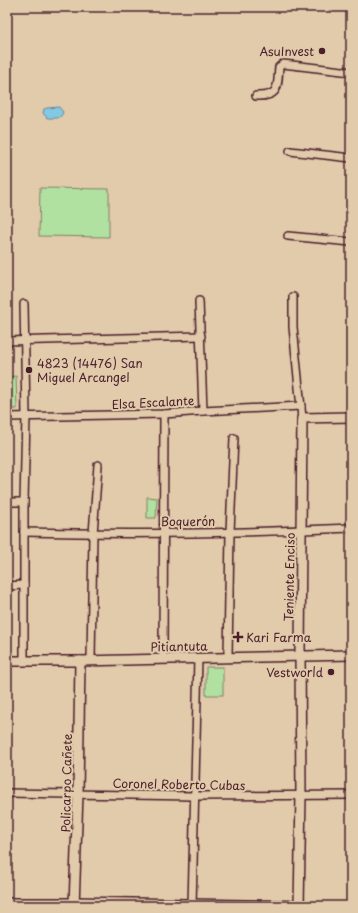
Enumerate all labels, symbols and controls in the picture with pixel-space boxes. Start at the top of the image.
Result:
place label: AsuInvest [259,42,314,60]
marker: AsuInvest [317,46,327,56]
place label: 4823 (14476) San Miguel Arcangel [37,354,143,386]
marker: 4823 (14476) San Miguel Arcangel [24,365,34,375]
street label: Elsa Escalante [111,391,195,413]
street label: Boquerón [161,512,215,530]
street label: Teniente Enciso [279,532,299,622]
place label: Kari Farma [246,628,312,646]
marker: Kari Farma [233,632,243,642]
street label: Pitiantuta [150,636,208,655]
place label: Vestworld [266,663,324,681]
marker: Vestworld [326,667,336,677]
street label: Policarpo Cañete [56,733,76,833]
street label: Coronel Roberto Cubas [112,774,246,794]

